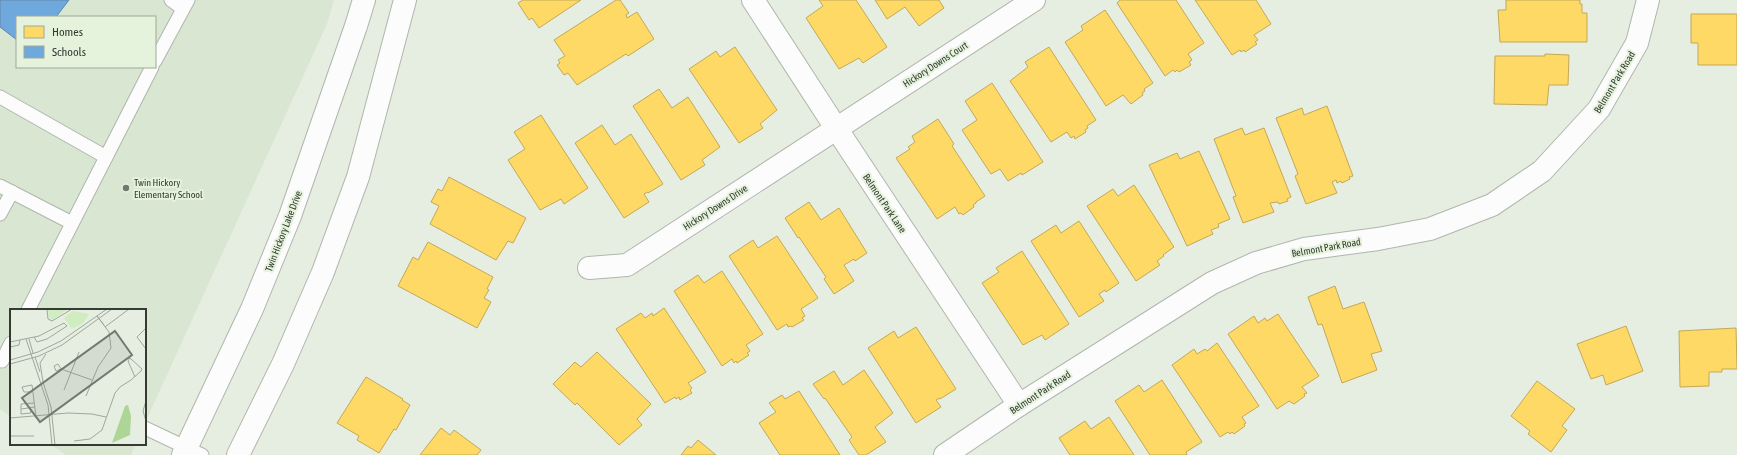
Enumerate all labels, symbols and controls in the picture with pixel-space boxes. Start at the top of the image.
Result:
legend [16,16,156,68]
text: Homes [52,25,83,39]
street label: Hickory Downs Court [901,39,970,89]
text: Schools [52,45,86,59]
street label: Belmont Park Road [1592,49,1637,115]
street label: Belmont Park Lane [861,172,909,235]
place label: Twin Hickory Elementary School [134,177,203,200]
street label: Hickory Downs Drive [681,182,750,232]
marker: Twin Hickory Elementary School [121,183,131,193]
street label: Twin Hickory Lake Drive [263,189,304,273]
street label: Belmont Park Road [1291,236,1362,259]
inset map [10,309,146,445]
street label: Belmont Park Road [1008,369,1073,416]

